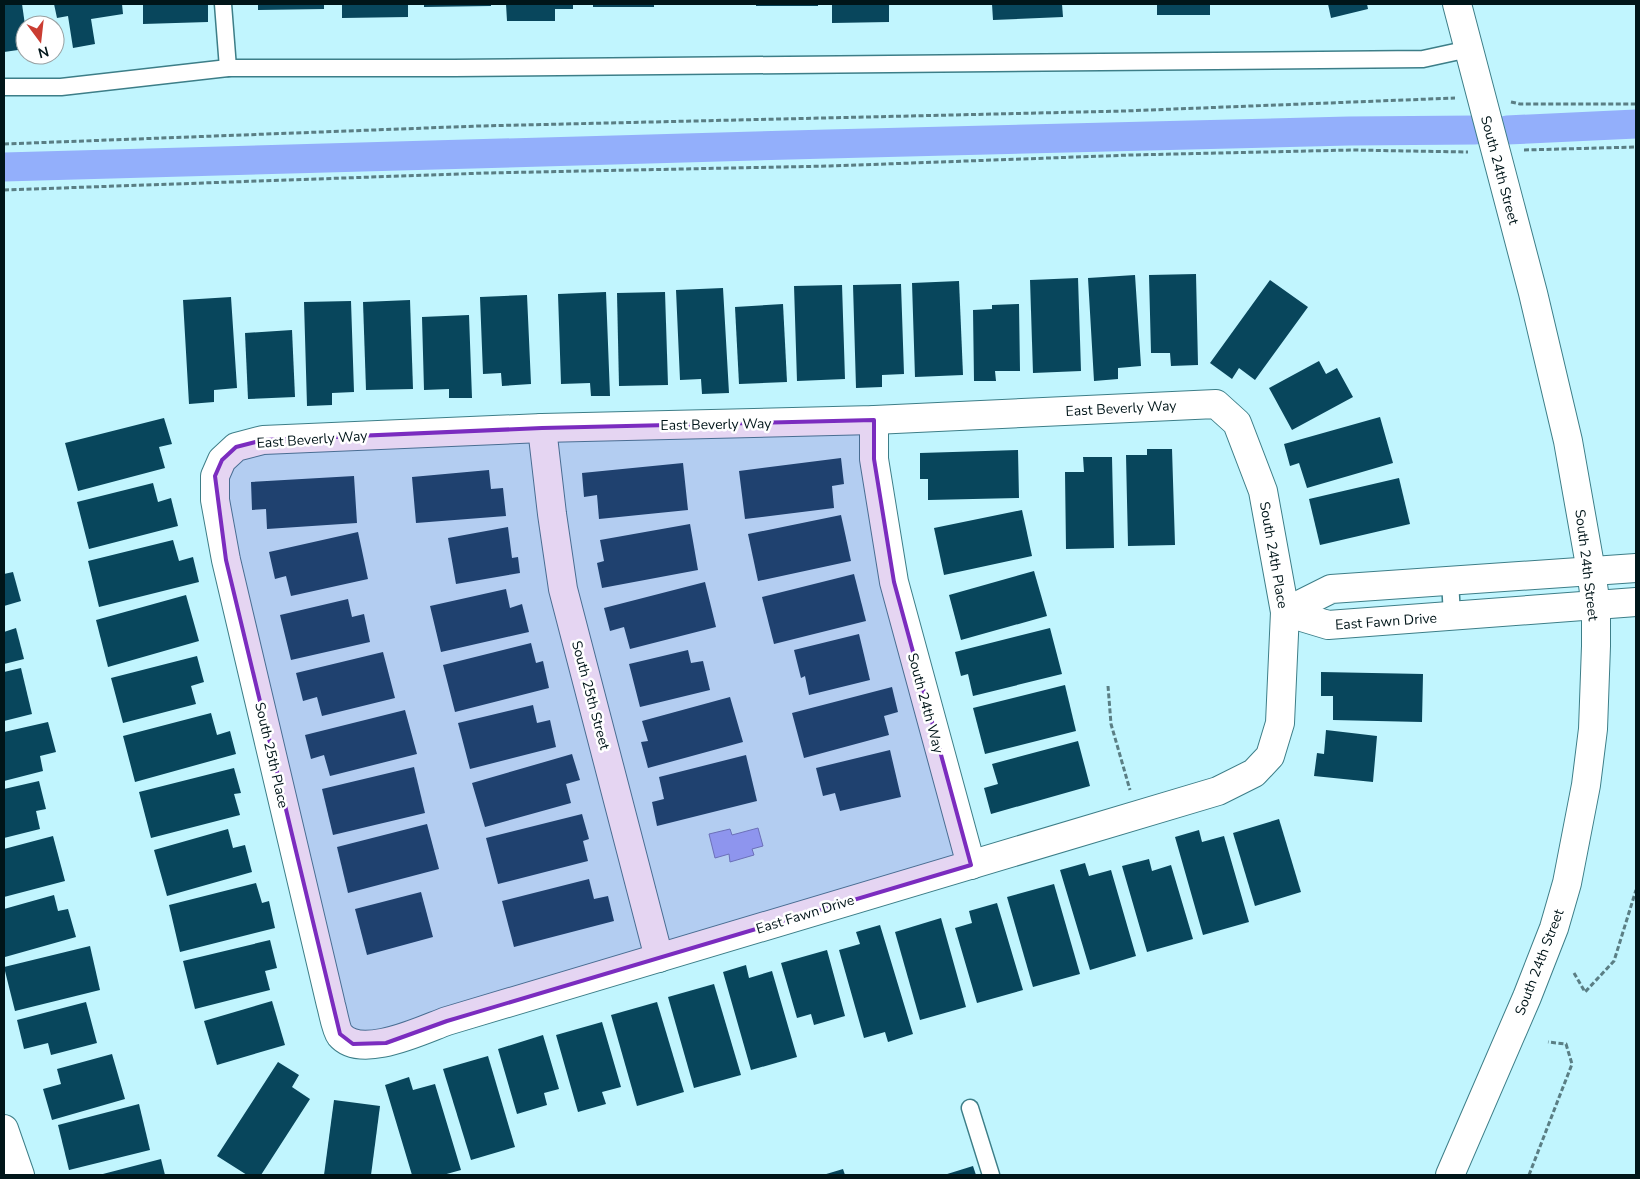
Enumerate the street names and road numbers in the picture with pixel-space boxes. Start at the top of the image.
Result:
street label: South 24th Street [1476,114,1523,227]
street label: East Beverly Way [1065,396,1178,421]
street label: East Beverly Way [660,414,772,435]
street label: East Beverly Way [256,426,369,453]
street label: South 24th Place [1255,500,1292,610]
street label: South 24th Street [1570,508,1603,622]
street label: East Fawn Drive [1335,608,1438,635]
street label: South 25th Street [567,639,614,752]
street label: South 24th Way [903,651,948,756]
street label: South 25th Place [250,700,293,810]
street label: East Fawn Drive [754,890,857,938]
street label: South 24th Street [1511,906,1568,1018]

